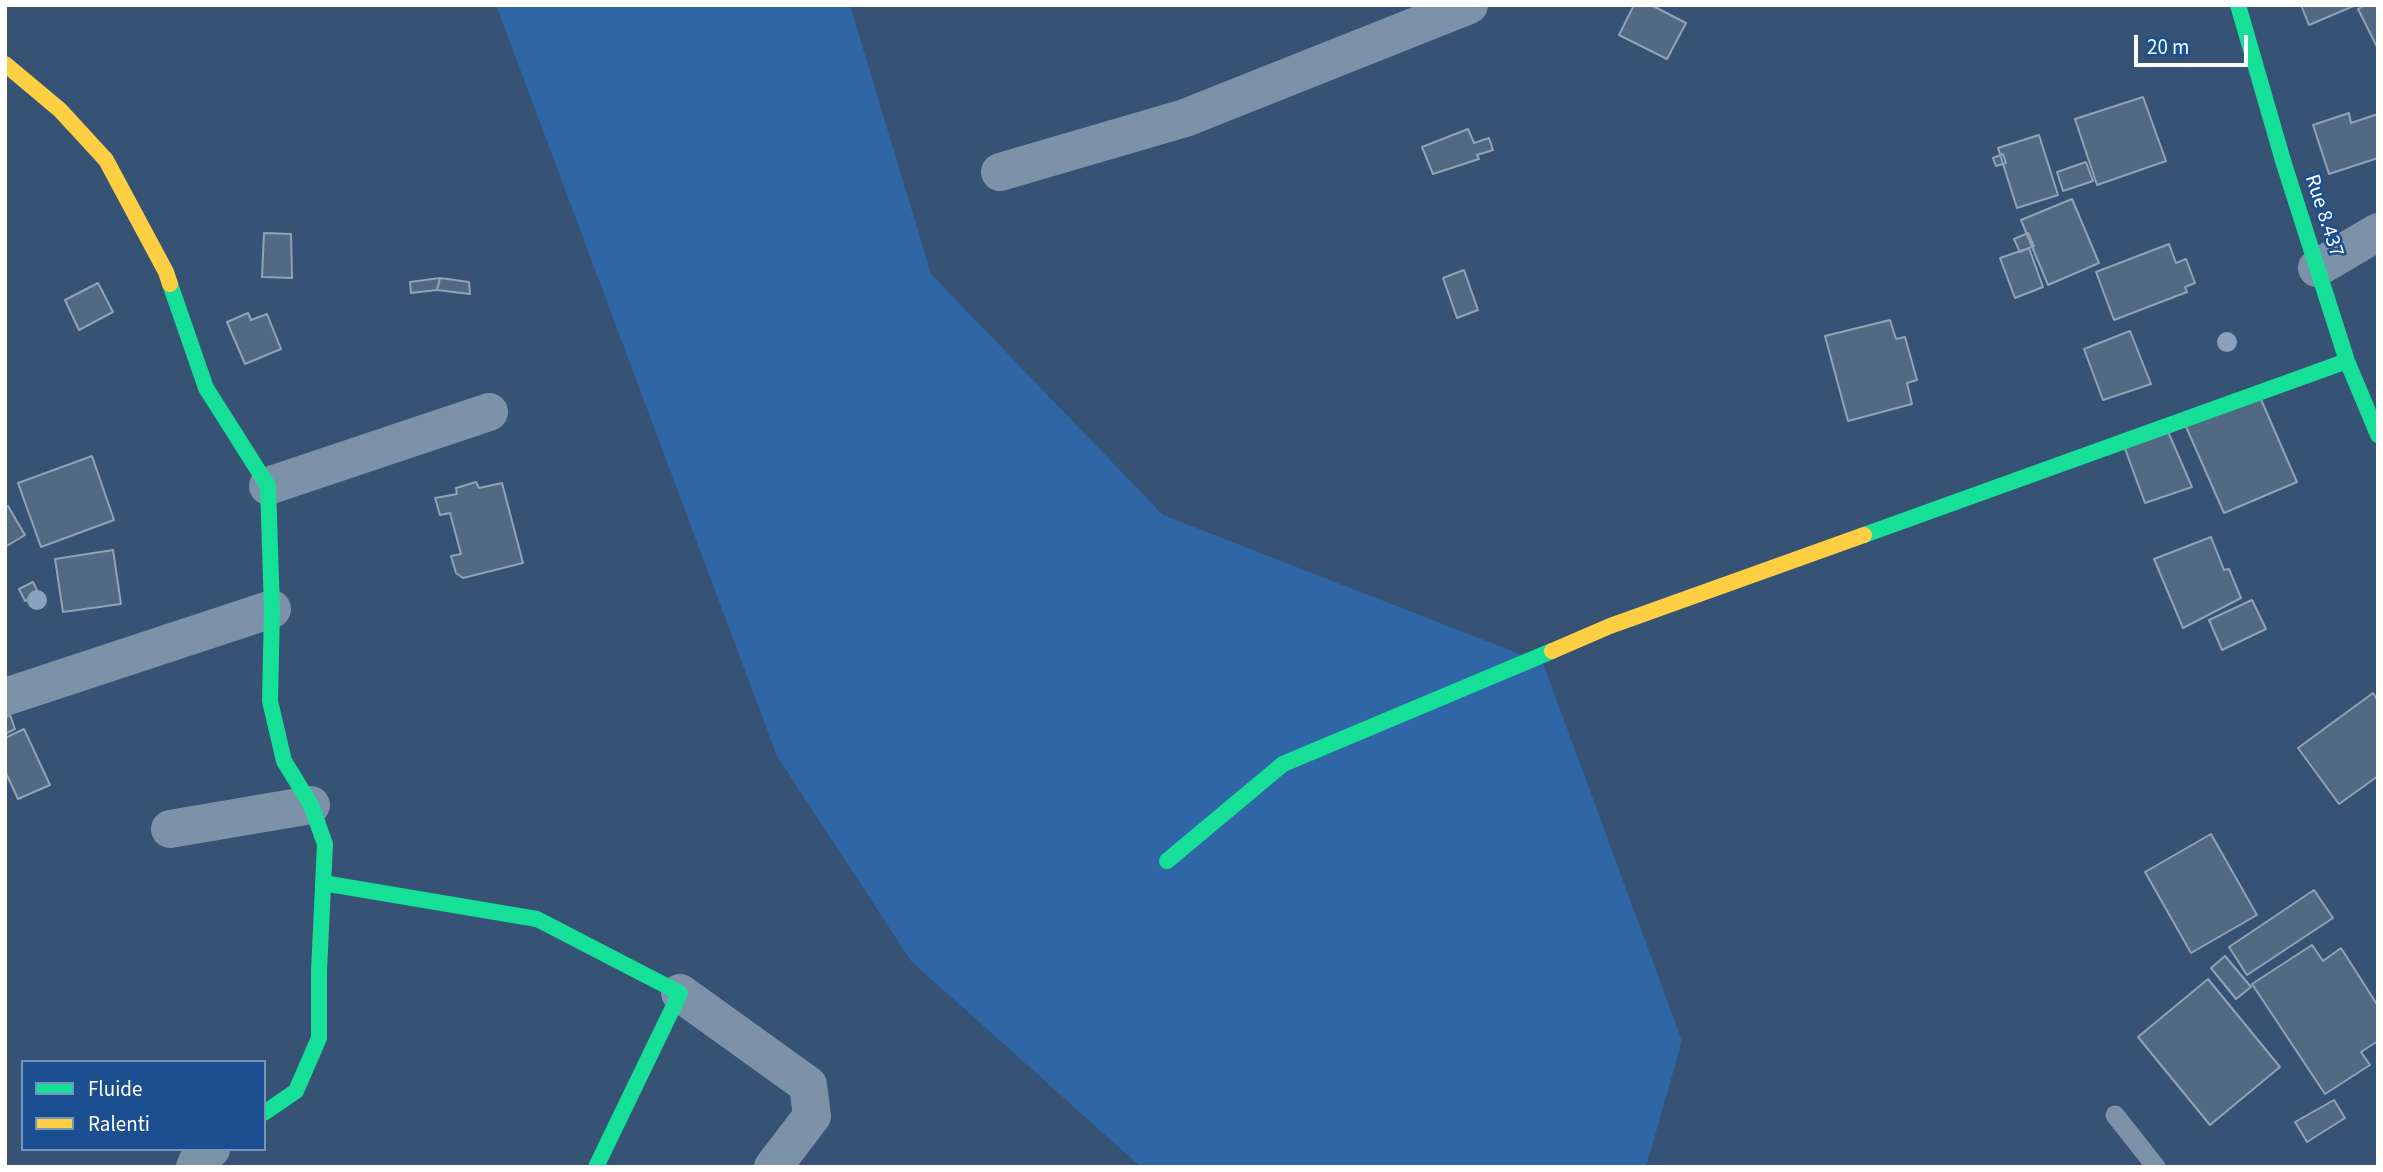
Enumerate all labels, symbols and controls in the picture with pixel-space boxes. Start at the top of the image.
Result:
scale bar [2138,21,2252,65]
text: 20 m [2147,32,2189,62]
street label: Rue 8.437 [2298,172,2348,260]
legend [21,1060,266,1151]
text: Fluide [88,1074,142,1104]
text: Ralenti [88,1109,150,1139]

